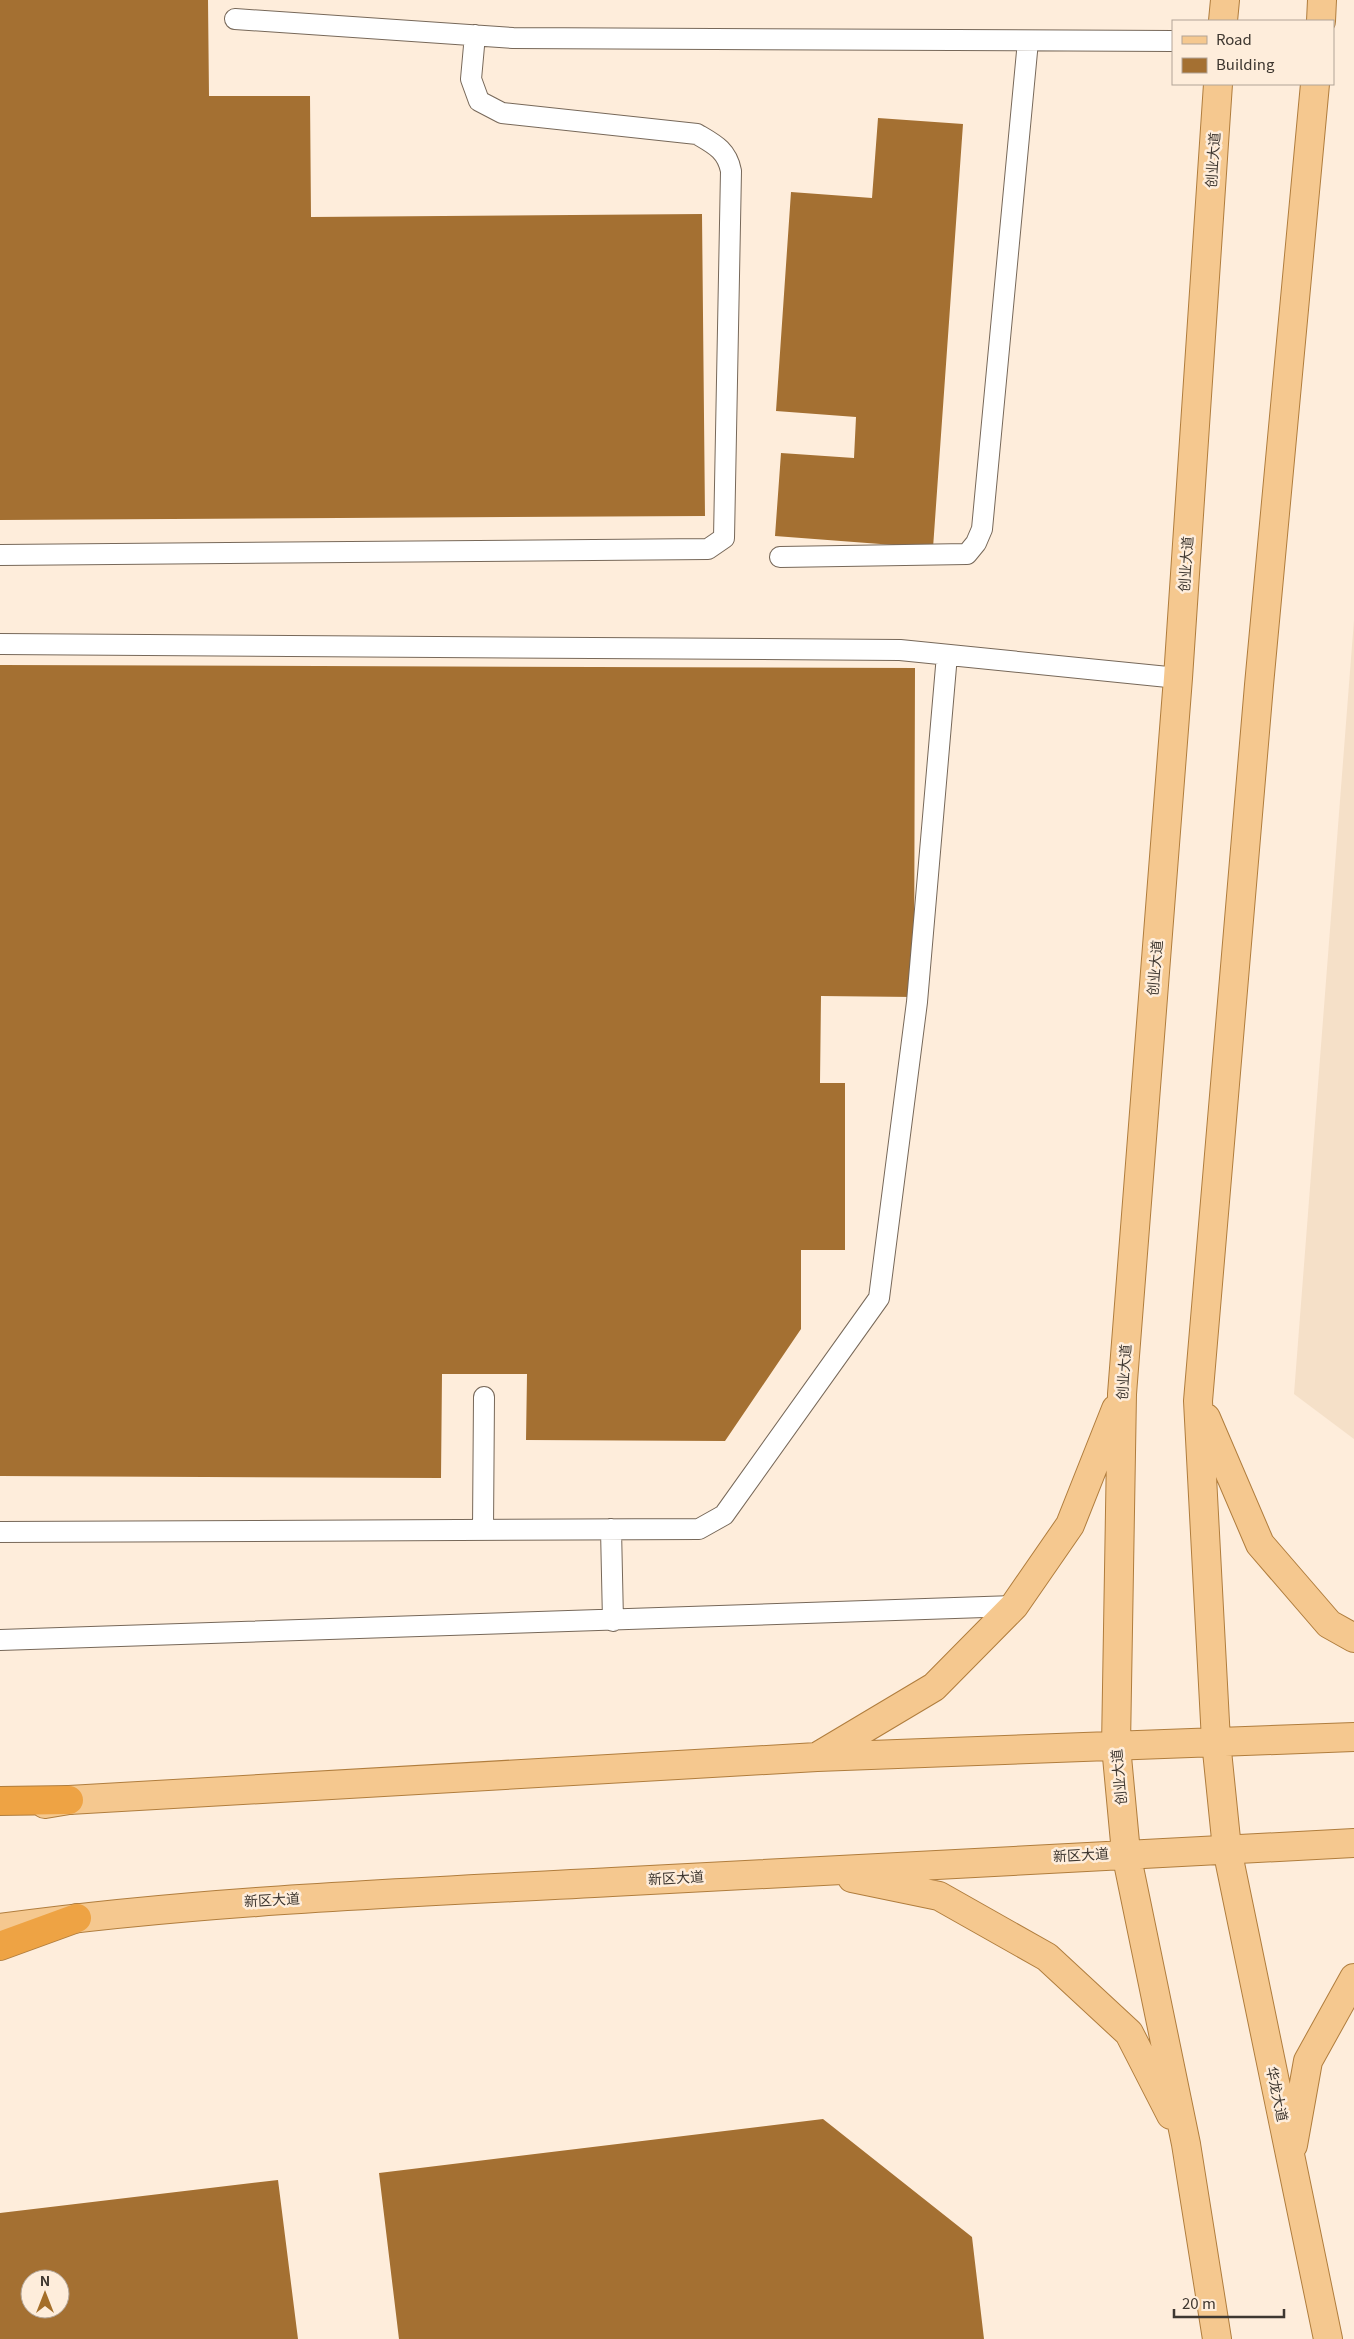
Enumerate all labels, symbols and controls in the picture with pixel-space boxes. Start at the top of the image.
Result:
legend [1172,20,1334,85]
text: Road [1216,28,1252,49]
text: Building [1216,53,1275,74]
street label: 创业大道 [1200,131,1224,189]
street label: 创业大道 [1173,535,1197,593]
street label: 创业大道 [1142,939,1166,997]
street label: 创业大道 [1111,1343,1135,1401]
street label: 创业大道 [1106,1748,1130,1806]
street label: 新区大道 [1052,1843,1109,1865]
street label: 新区大道 [647,1866,704,1888]
street label: 新区大道 [243,1888,300,1910]
street label: 华龙大道 [1262,2064,1294,2123]
north arrow [20,2269,70,2319]
text: N [40,2270,50,2290]
scale bar [1174,2286,1284,2318]
text: 20 m [1182,2292,1216,2313]

